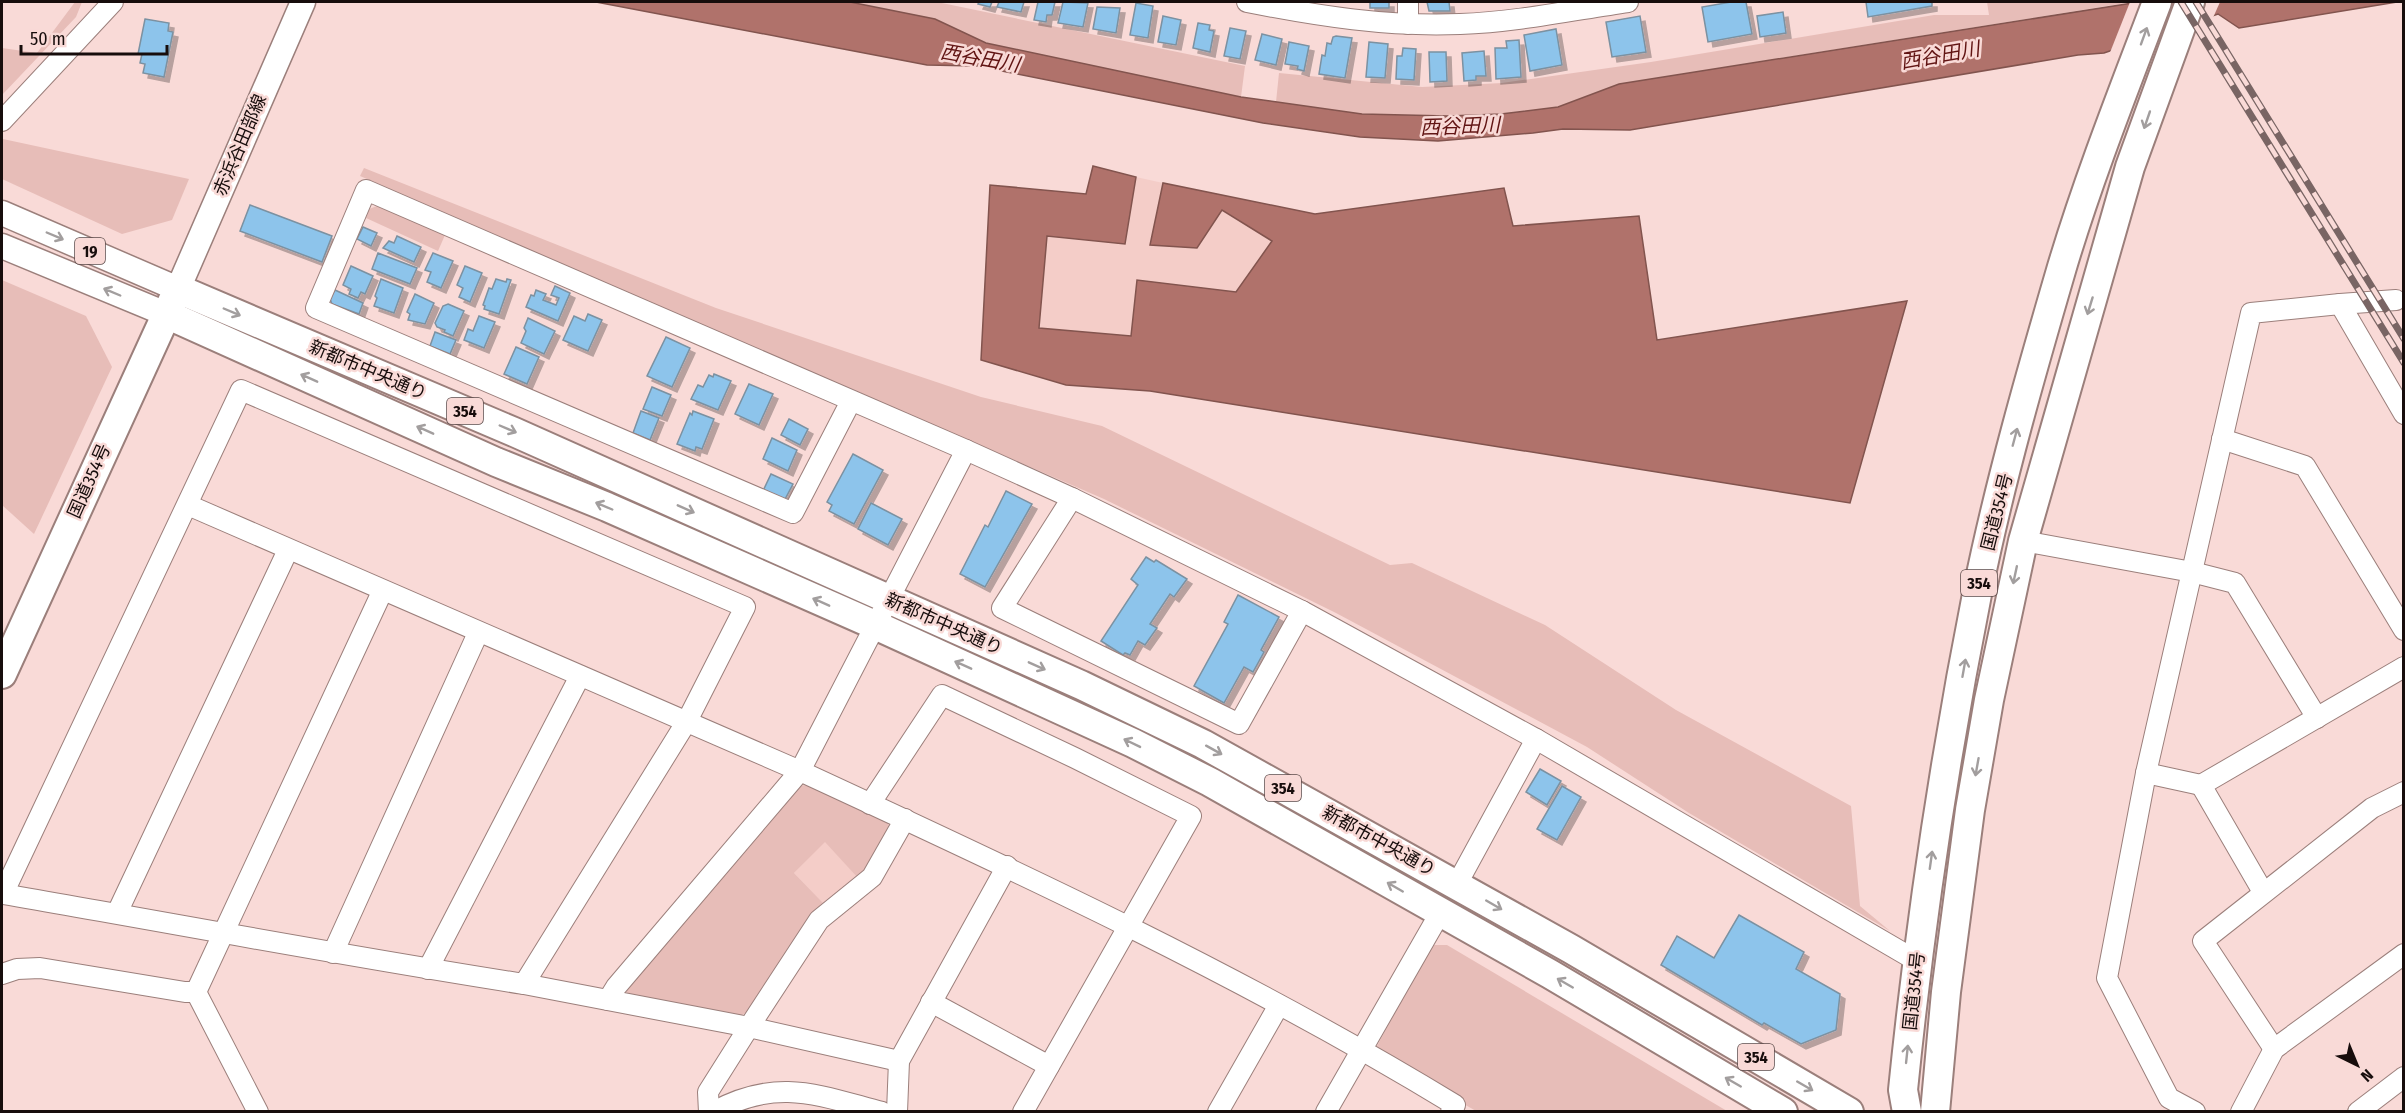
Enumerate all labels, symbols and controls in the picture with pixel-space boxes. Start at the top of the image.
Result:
scale bar [21,18,166,56]
text: 50 m [30,28,66,50]
one-way arrow [2139,28,2150,46]
water label: 西谷田川 [1899,36,1983,74]
water label: 西谷田川 [939,39,1023,77]
street label: 赤浜谷田部線 [209,91,271,199]
one-way arrow [2140,110,2151,129]
water label: 西谷田川 [1420,113,1502,139]
one-way arrow [46,231,64,242]
road number: 19 [75,238,105,264]
one-way arrow [103,286,121,297]
one-way arrow [2084,297,2095,316]
one-way arrow [222,307,241,318]
street label: 新都市中央通り [306,335,430,405]
one-way arrow [300,372,319,383]
road number: 354 [447,398,483,424]
one-way arrow [416,423,434,434]
one-way arrow [498,424,517,435]
one-way arrow [2010,427,2022,446]
street label: 国道354号 [63,440,115,522]
street label: 国道354号 [1977,471,2017,553]
one-way arrow [596,500,614,511]
one-way arrow [676,504,695,515]
one-way arrow [2009,566,2021,585]
road number: 354 [1961,570,1997,596]
street label: 新都市中央通り [882,588,1006,660]
one-way arrow [813,596,831,607]
one-way arrow [955,659,973,671]
one-way arrow [1959,659,1970,678]
one-way arrow [1028,661,1046,672]
one-way arrow [1123,736,1141,748]
one-way arrow [1204,745,1222,756]
one-way arrow [1971,756,1982,776]
road number: 354 [1265,775,1301,801]
street label: 新都市中央通り [1319,801,1439,881]
one-way arrow [1926,851,1937,870]
one-way arrow [1387,881,1404,893]
one-way arrow [1485,899,1502,911]
street label: 国道354号 [1899,951,1929,1031]
one-way arrow [1557,977,1574,989]
north arrow [2327,1035,2387,1095]
road number: 354 [1738,1044,1774,1070]
one-way arrow [1902,1044,1913,1064]
text: N [2357,1065,2377,1086]
one-way arrow [1725,1076,1742,1088]
one-way arrow [1796,1080,1813,1092]

